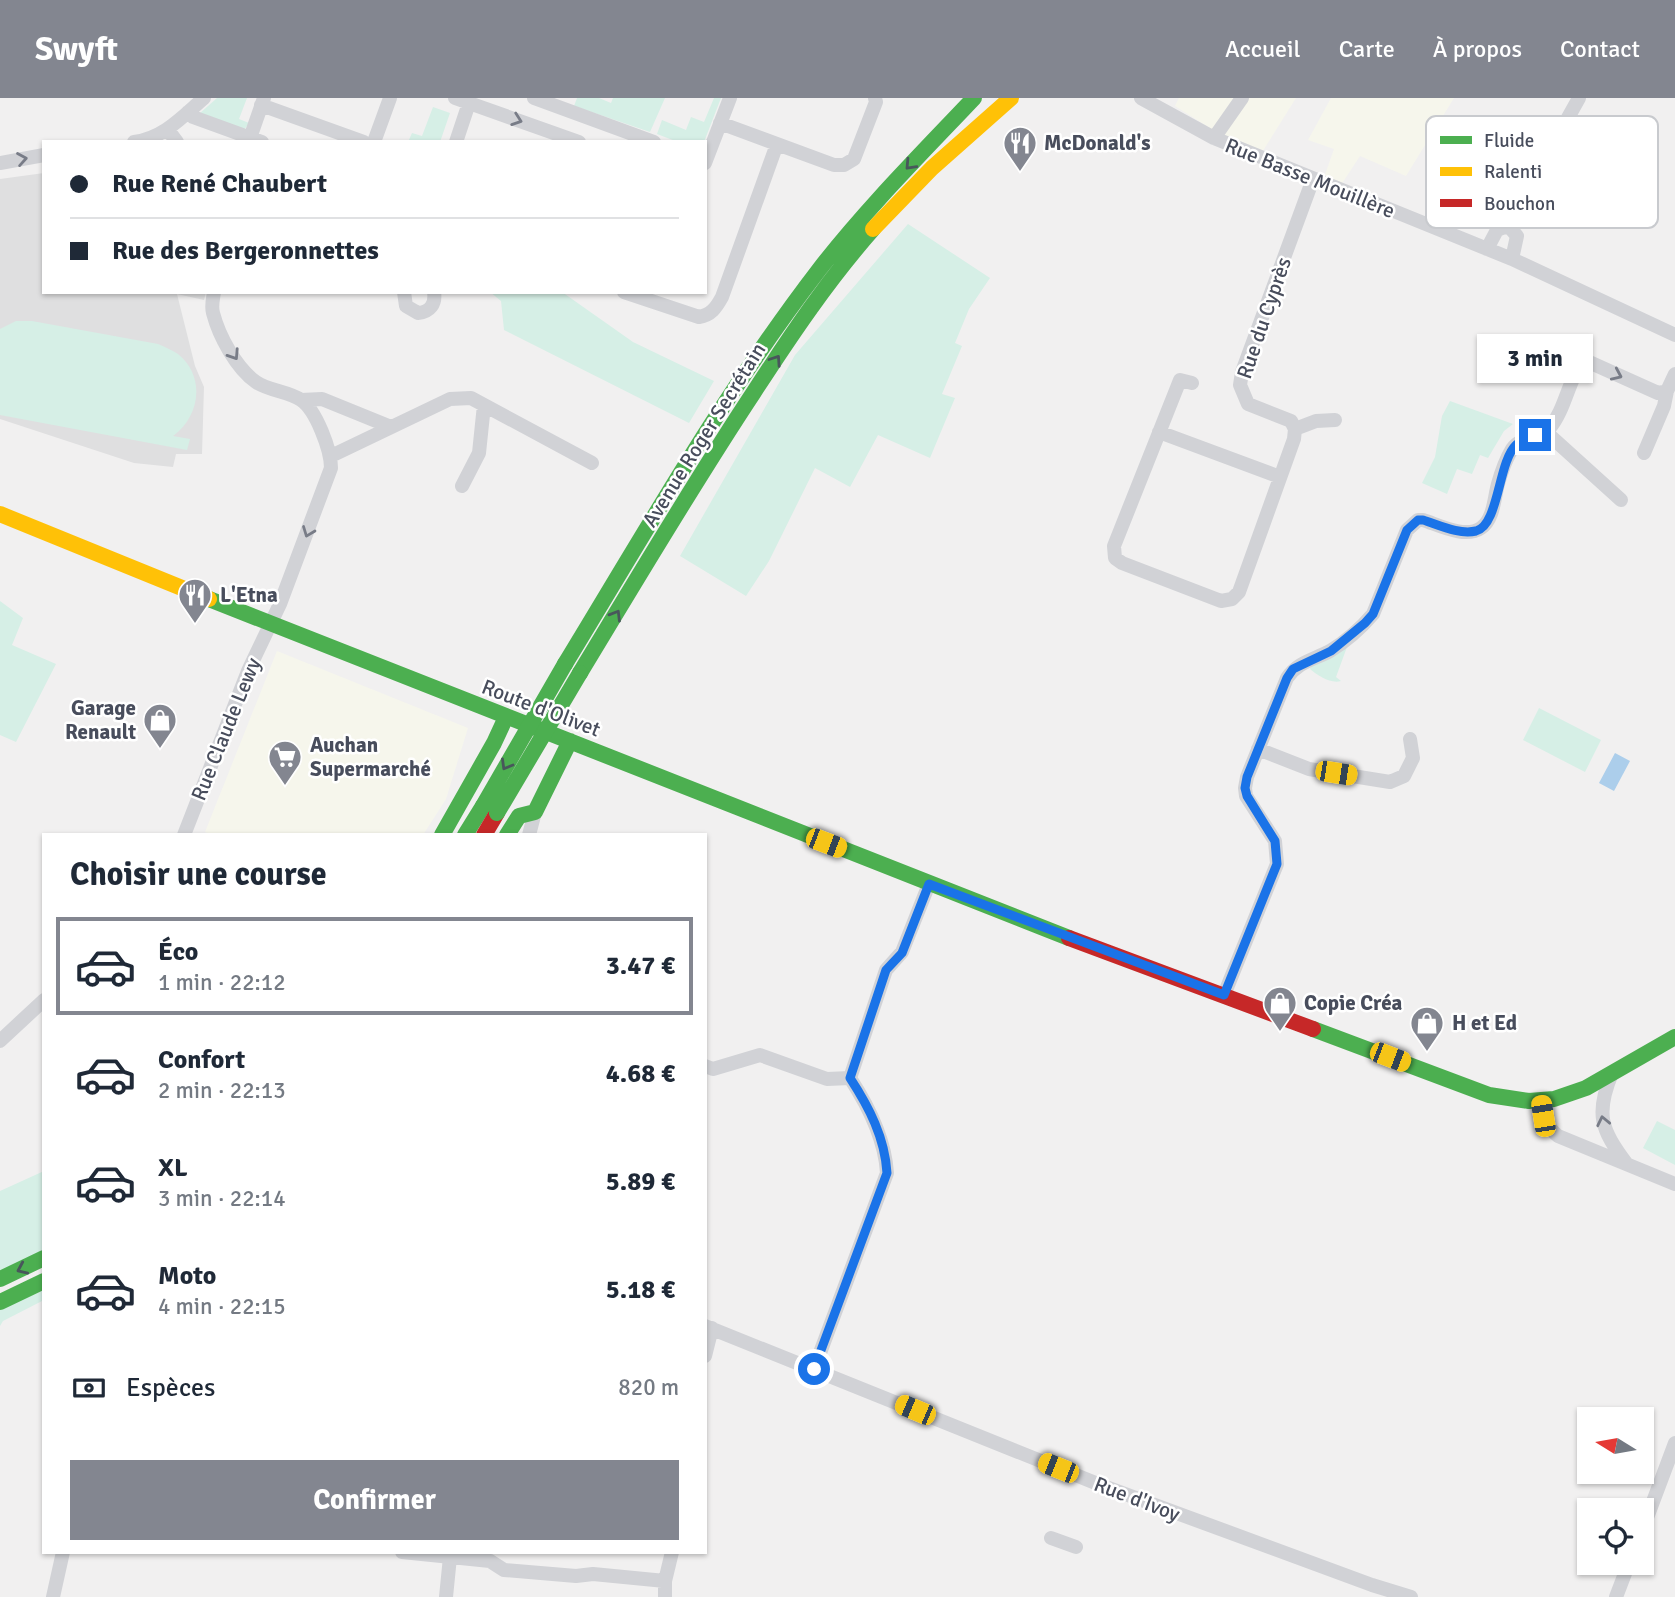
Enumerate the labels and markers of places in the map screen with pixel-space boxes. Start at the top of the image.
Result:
restaurant icon: McDonald's [1001,124,1039,173]
place label: McDonald's [1044,130,1151,156]
restaurant icon: L'Etna [176,576,214,625]
place label: L'Etna [220,582,278,608]
place label: Garage Renault [65,695,136,745]
shop icon: Garage Renault [141,701,179,750]
place label: Auchan Supermarché [310,732,431,782]
supermarket icon: Auchan Supermarché [266,738,304,787]
shop icon: Copie Créa [1261,984,1299,1033]
place label: Copie Créa [1304,990,1403,1016]
shop icon: H et Ed [1408,1004,1446,1053]
place label: H et Ed [1452,1010,1517,1036]

